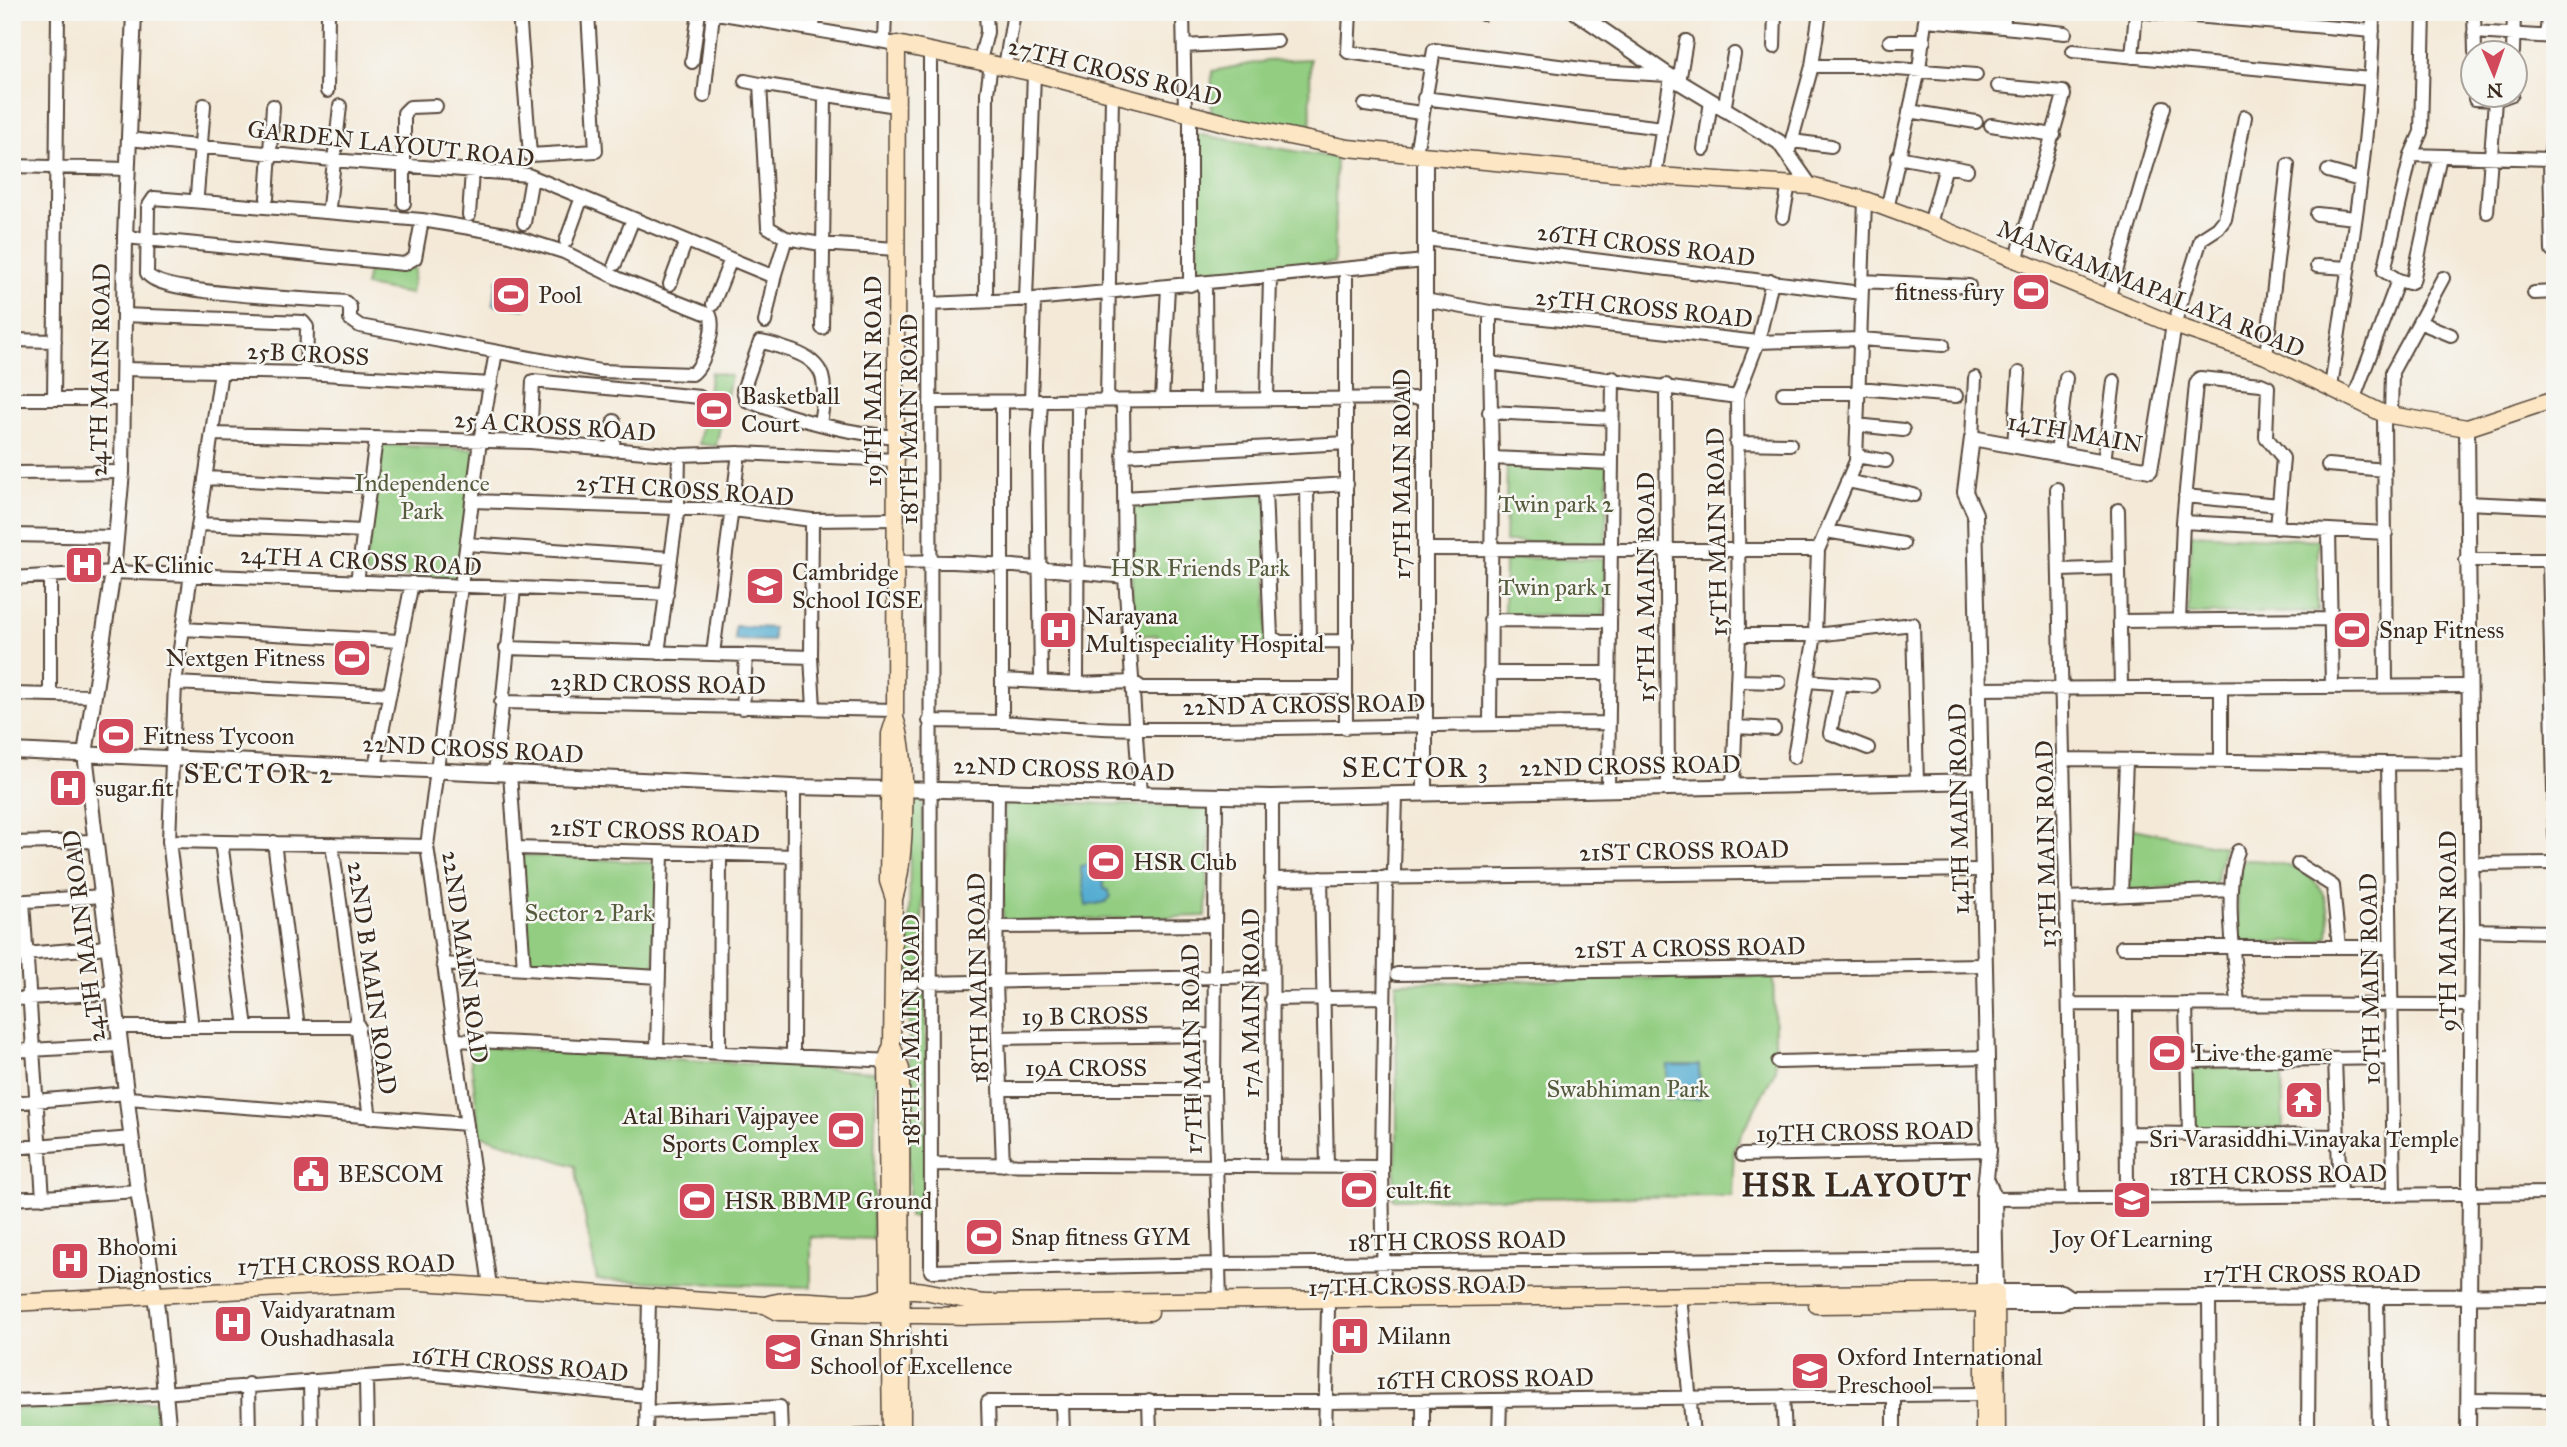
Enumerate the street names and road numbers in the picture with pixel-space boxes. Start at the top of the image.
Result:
street label: 27TH CROSS ROAD [1005,31,1225,113]
street label: GARDEN LAYOUT ROAD [246,114,536,174]
street label: MANGAMMAPALAYA ROAD [1993,213,2309,365]
street label: 26TH CROSS ROAD [1535,217,1757,273]
street label: 24TH MAIN ROAD [83,263,117,477]
street label: 19TH MAIN ROAD [858,276,888,486]
street label: 25TH CROSS ROAD [1534,282,1754,334]
street label: 18TH MAIN ROAD [894,314,924,524]
street label: 25B CROSS [246,336,370,372]
street label: 17TH MAIN ROAD [1387,369,1417,579]
street label: 25 A CROSS ROAD [453,404,657,448]
street label: 14TH MAIN [2005,406,2145,460]
street label: 15TH MAIN ROAD [1700,427,1734,637]
street label: 25TH CROSS ROAD [575,467,795,513]
street label: 15TH A MAIN ROAD [1631,472,1661,702]
street label: 24TH A CROSS ROAD [239,540,483,582]
street label: 23RD CROSS ROAD [550,667,766,701]
street label: 22ND A CROSS ROAD [1182,688,1426,722]
street label: 14TH MAIN ROAD [1942,703,1976,915]
street label: 22ND CROSS ROAD [362,728,584,770]
street label: 13TH MAIN ROAD [2029,740,2063,948]
street label: 22ND CROSS ROAD [1519,749,1741,783]
street label: 22ND CROSS ROAD [953,750,1175,788]
street label: 21ST CROSS ROAD [550,812,760,850]
street label: 24TH MAIN ROAD [56,828,112,1044]
street label: 9TH MAIN ROAD [2433,830,2463,1032]
street label: 21ST CROSS ROAD [1579,834,1789,868]
street label: 22ND MAIN ROAD [435,849,495,1065]
street label: 22ND B MAIN ROAD [341,859,403,1097]
street label: 18TH MAIN ROAD [961,872,995,1084]
street label: 10TH MAIN ROAD [2353,873,2387,1085]
street label: 17A MAIN ROAD [1236,908,1266,1098]
street label: 18TH A MAIN ROAD [896,914,926,1146]
street label: 21ST A CROSS ROAD [1574,931,1806,965]
street label: 17TH MAIN ROAD [1175,943,1209,1155]
street label: 19 B CROSS [1021,1000,1149,1032]
street label: 19A CROSS [1025,1053,1147,1083]
street label: 19TH CROSS ROAD [1756,1115,1974,1149]
street label: 18TH CROSS ROAD [2169,1158,2387,1192]
street label: 18TH CROSS ROAD [1348,1224,1566,1258]
street label: 17TH CROSS ROAD [237,1248,455,1282]
street label: 17TH CROSS ROAD [2203,1259,2421,1289]
street label: 17TH CROSS ROAD [1308,1269,1526,1303]
street label: 16TH CROSS ROAD [410,1340,630,1388]
street label: 16TH CROSS ROAD [1376,1362,1594,1396]

